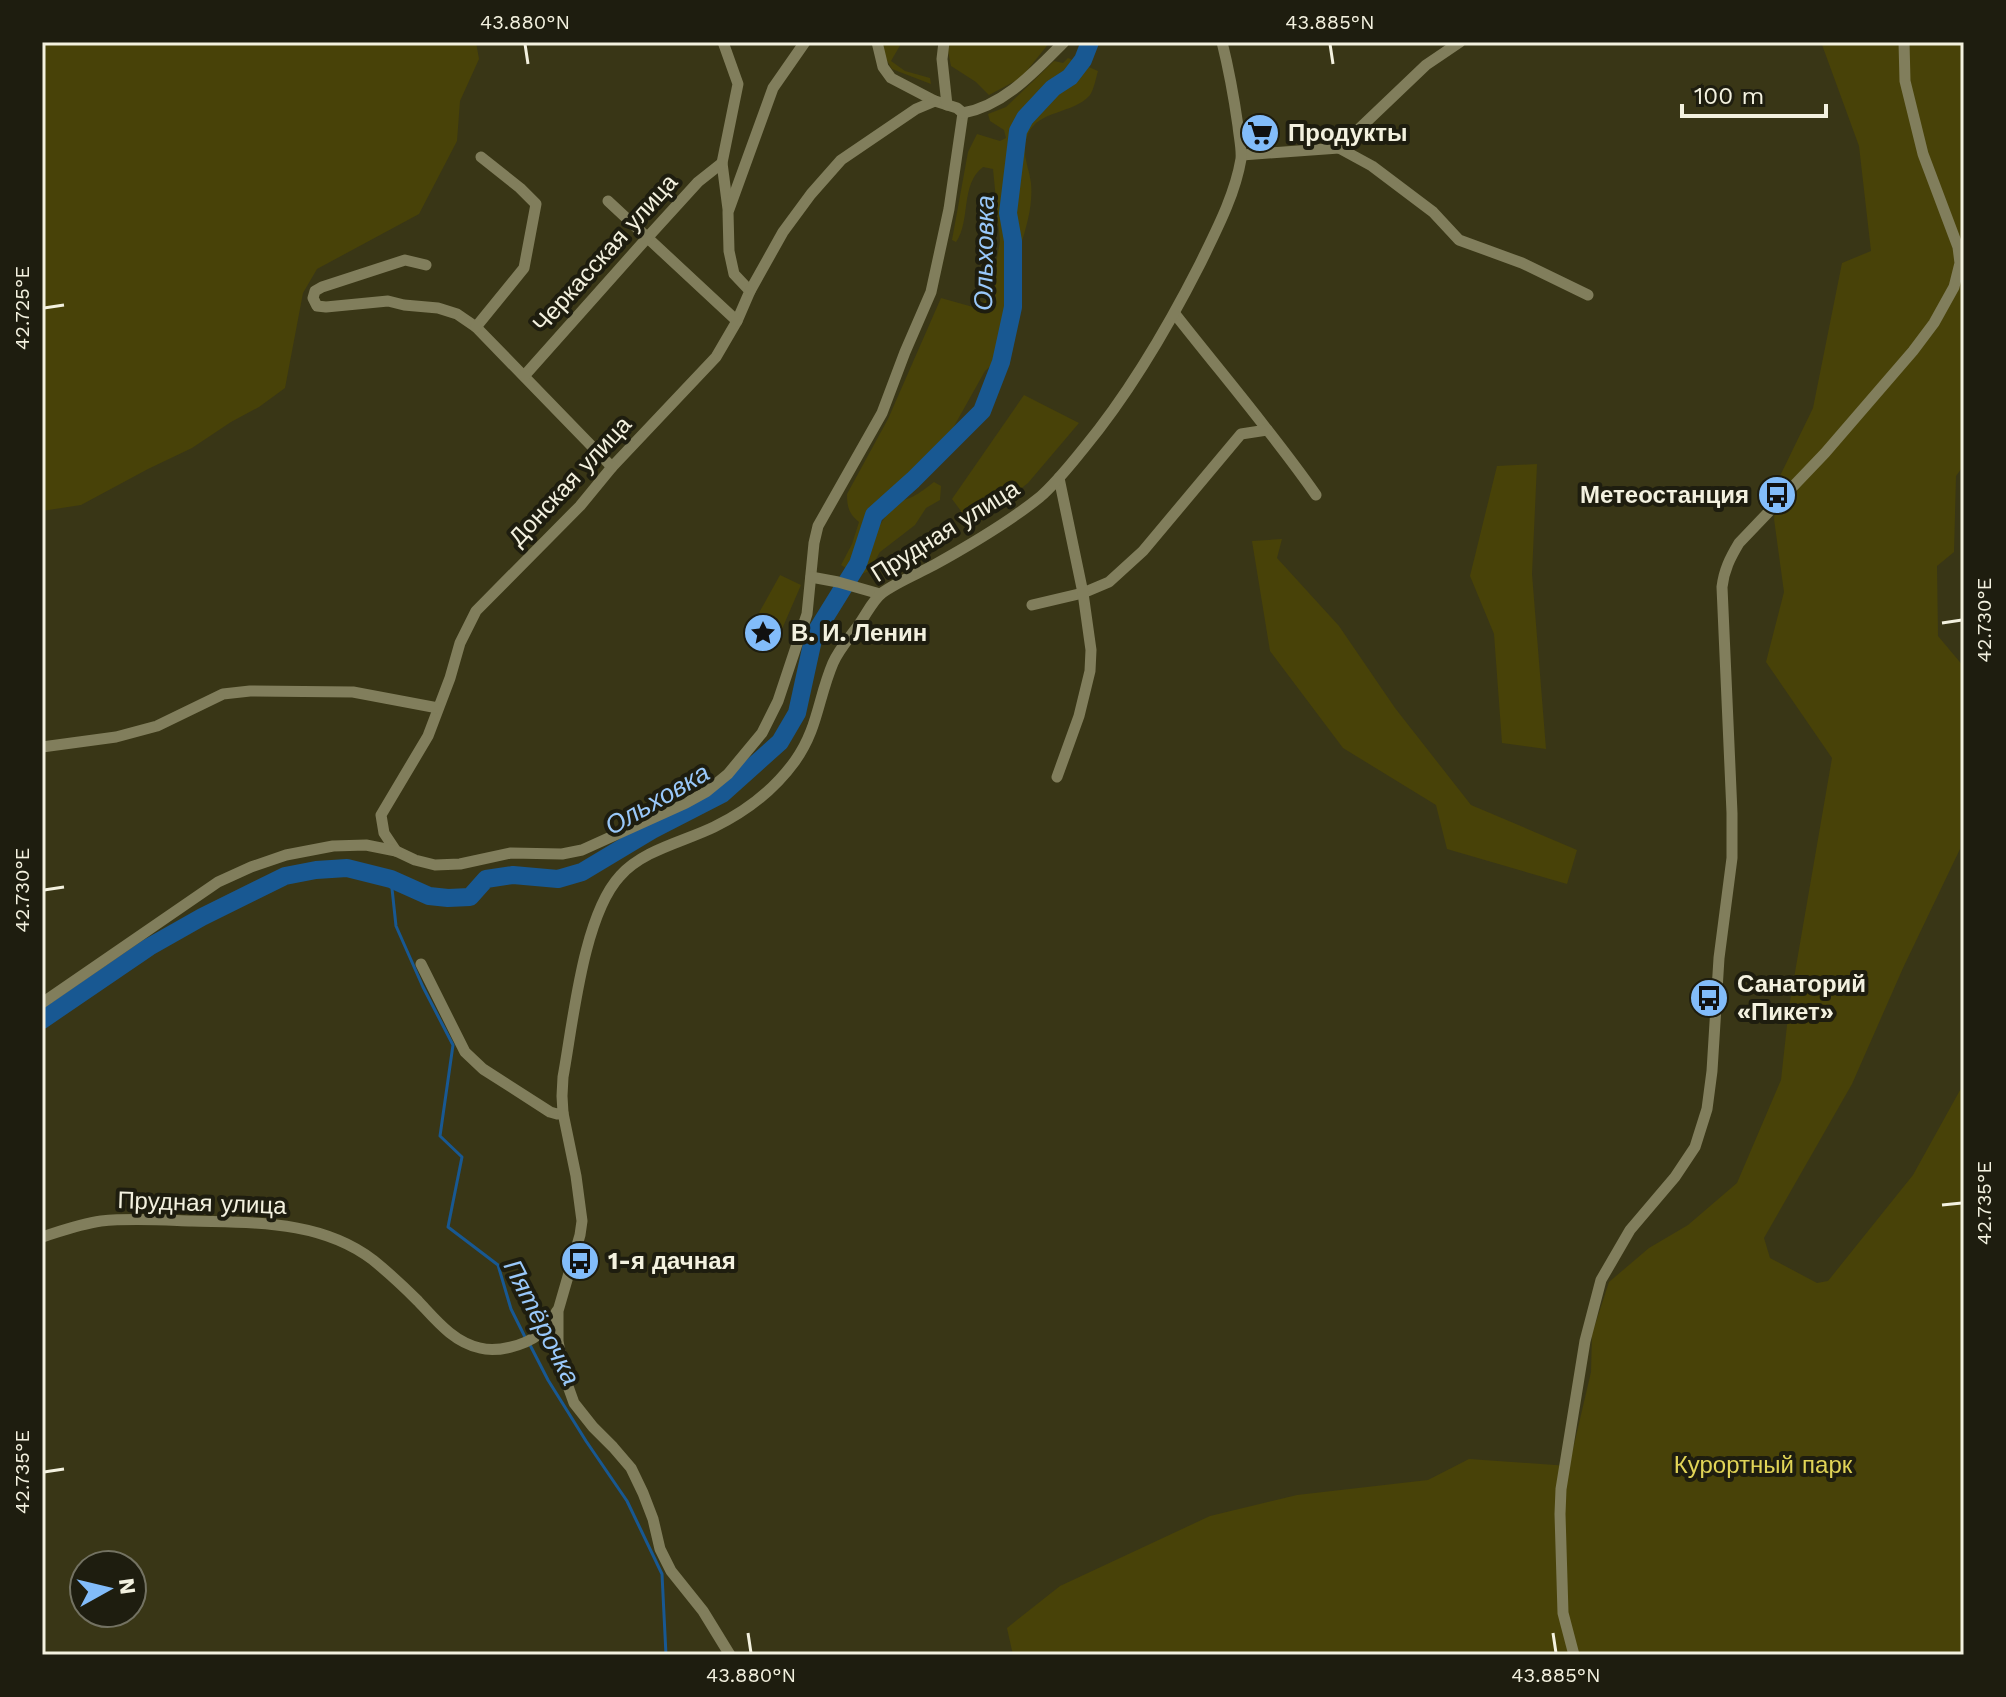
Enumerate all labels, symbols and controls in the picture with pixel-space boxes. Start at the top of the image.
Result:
text: 43.880°N [480,10,570,34]
text: 43.885°N [1285,10,1375,34]
scale bar [1682,68,1826,118]
text: 100 m [1694,82,1764,110]
supermarket icon: Продукты [1239,112,1281,154]
place label: Продукты [1288,119,1407,147]
street label: Черкасская улица [527,168,684,338]
water label: Ольховка [968,195,1000,311]
text: 42.725°E [10,266,34,350]
street label: Донская улица [503,410,638,551]
street label: Прудная улица [866,474,1025,588]
bus stop icon: Метеостанция [1756,474,1798,516]
place label: Метеостанция [1580,481,1749,509]
text: 42.730°E [1972,578,1996,662]
place icon: В. И. Ленин [742,612,784,654]
place label: В. И. Ленин [791,619,927,647]
water label: Ольховка [599,757,715,841]
text: 42.730°E [10,848,34,932]
place label: Санаторий «Пикет» [1737,970,1866,1026]
bus stop icon: Санаторий «Пикет» [1688,977,1730,1019]
text: 42.735°E [1972,1161,1996,1245]
street label: Прудная улица [117,1186,288,1220]
bus stop icon: 1-я дачная [559,1240,601,1282]
place label: 1-я дачная [608,1247,736,1275]
water label: Пятёрочка [498,1254,586,1390]
text: 42.735°E [10,1430,34,1514]
park label: Курортный парк [1674,1451,1853,1479]
north arrow [68,1549,148,1629]
text: N [114,1576,141,1596]
text: 43.880°N [706,1663,796,1687]
text: 43.885°N [1511,1663,1601,1687]

